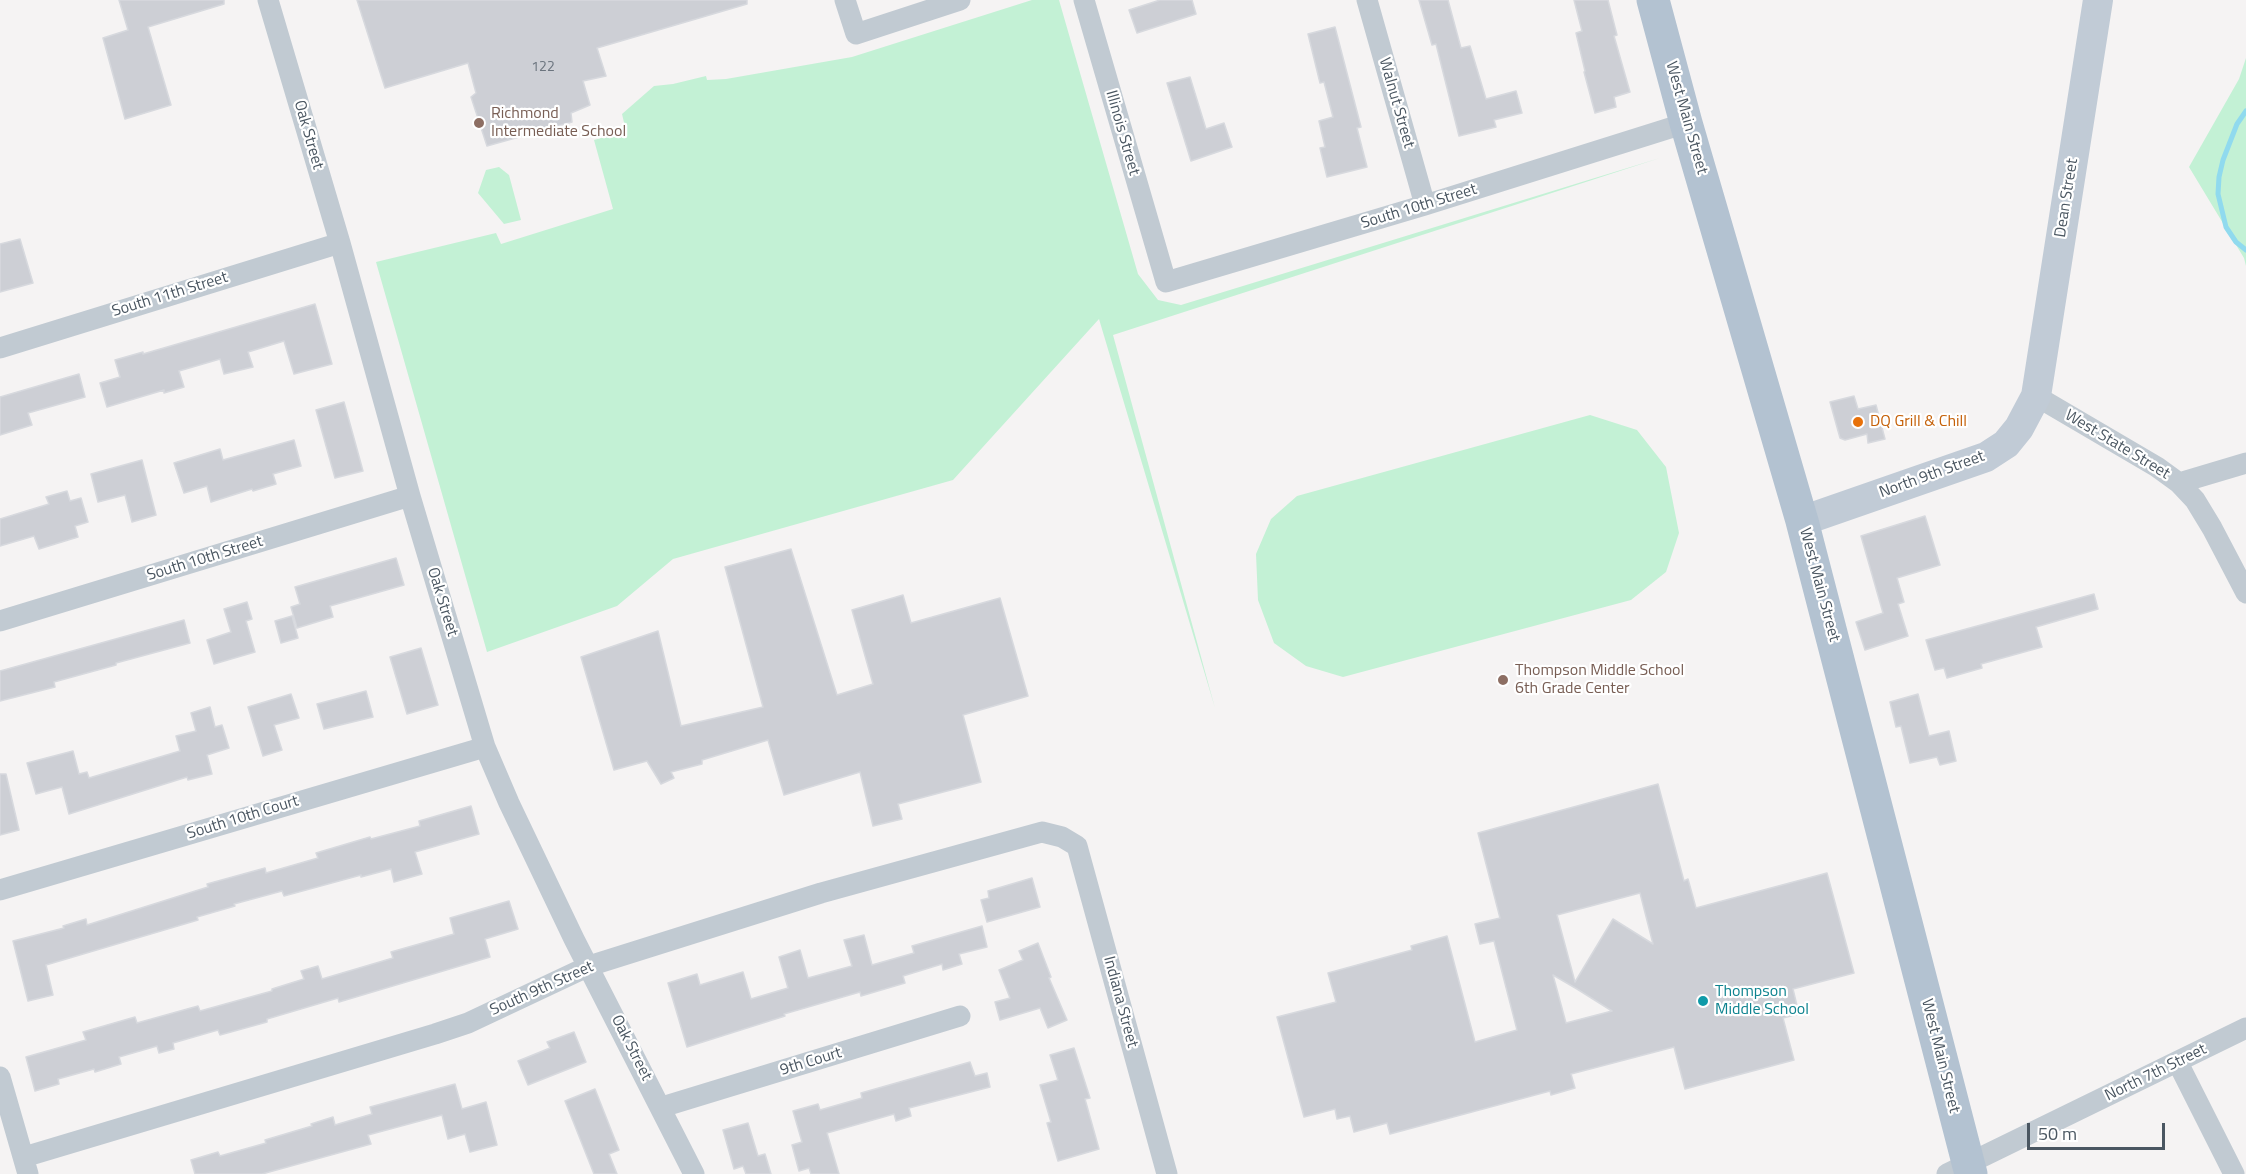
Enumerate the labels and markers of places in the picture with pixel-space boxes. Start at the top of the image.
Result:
place label: Richmond Intermediate School [491,104,626,142]
marker: Richmond Intermediate School [472,116,486,130]
place label: DQ Grill & Chill [1870,412,1967,432]
marker: DQ Grill & Chill [1851,415,1865,429]
place label: Thompson Middle School 6th Grade Center [1515,661,1684,699]
marker: Thompson Middle School 6th Grade Center [1496,673,1510,687]
place label: Thompson Middle School [1715,982,1809,1020]
marker: Thompson Middle School [1696,994,1710,1008]

